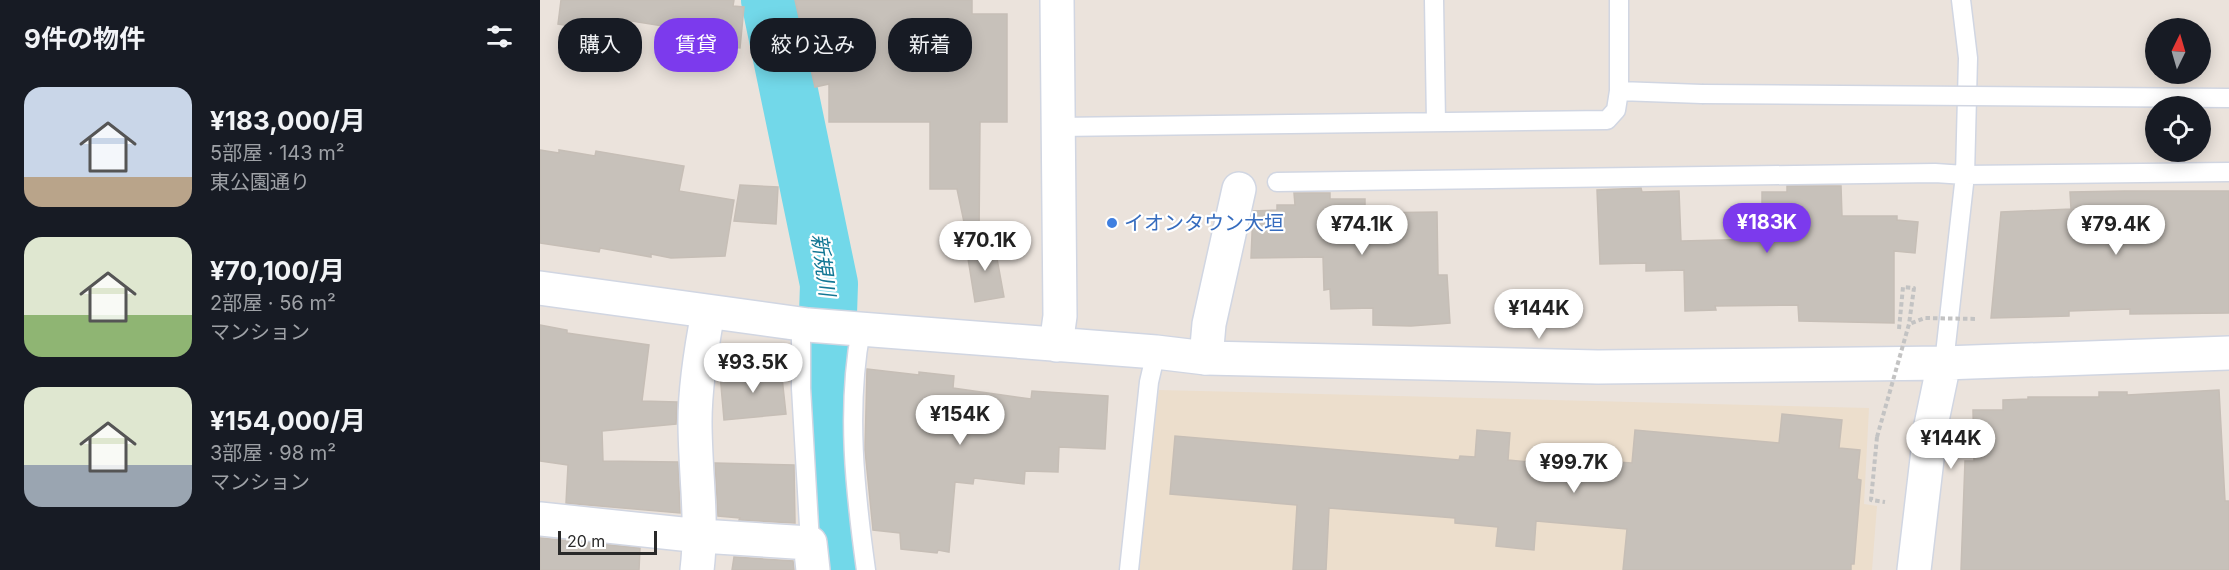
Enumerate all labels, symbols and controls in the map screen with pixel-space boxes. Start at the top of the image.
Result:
chip: 購入 [558,18,642,72]
chip: 賃貸 [654,18,738,72]
chip: 絞り込み [750,18,876,72]
chip: 新着 [888,18,972,72]
north arrow [2145,18,2211,84]
map controls [2145,18,2211,162]
icon: filters [483,20,516,53]
text: 9件の物件 [24,23,145,54]
button: locate [2145,96,2211,162]
text: ¥183,000/月 [210,105,366,136]
icon: home [72,111,144,183]
text: 5部屋 · 143 m² [210,141,345,165]
text: 東公園通り [210,170,310,194]
pin: ¥183K [1725,203,1809,254]
pin: ¥74.1K [1313,205,1411,256]
pin: ¥79.4K [2067,205,2165,256]
text: ¥183K [1737,210,1797,234]
place label: イオンタウン大垣 [1124,211,1284,235]
text: ¥74.1K [1331,212,1393,236]
text: ¥79.4K [2081,212,2151,236]
marker: イオンタウン大垣 [1105,216,1119,230]
pin: ¥70.1K [936,221,1034,272]
text: ¥70.1K [953,228,1017,252]
water label: 新規川 [807,232,841,300]
text: ¥70,100/月 [210,255,345,286]
icon: home [72,261,144,333]
pin: ¥144K [1497,289,1581,340]
text: 2部屋 · 56 m² [210,291,336,315]
text: ¥144K [1508,296,1570,320]
text: マンション [210,320,310,344]
pin: ¥93.5K [704,343,802,394]
text: ¥93.5K [718,350,788,374]
pin: ¥154K [918,395,1002,446]
text: ¥154K [930,402,990,426]
text: ¥154,000/月 [210,405,366,436]
icon: home [72,411,144,483]
pin: ¥144K [1909,419,1993,470]
text: ¥144K [1920,426,1982,450]
text: 3部屋 · 98 m² [210,441,336,465]
pin: ¥99.7K [1525,443,1623,494]
text: ¥99.7K [1540,450,1608,474]
text: マンション [210,470,310,494]
scale bar [558,528,657,556]
text: 20 m [567,531,605,551]

